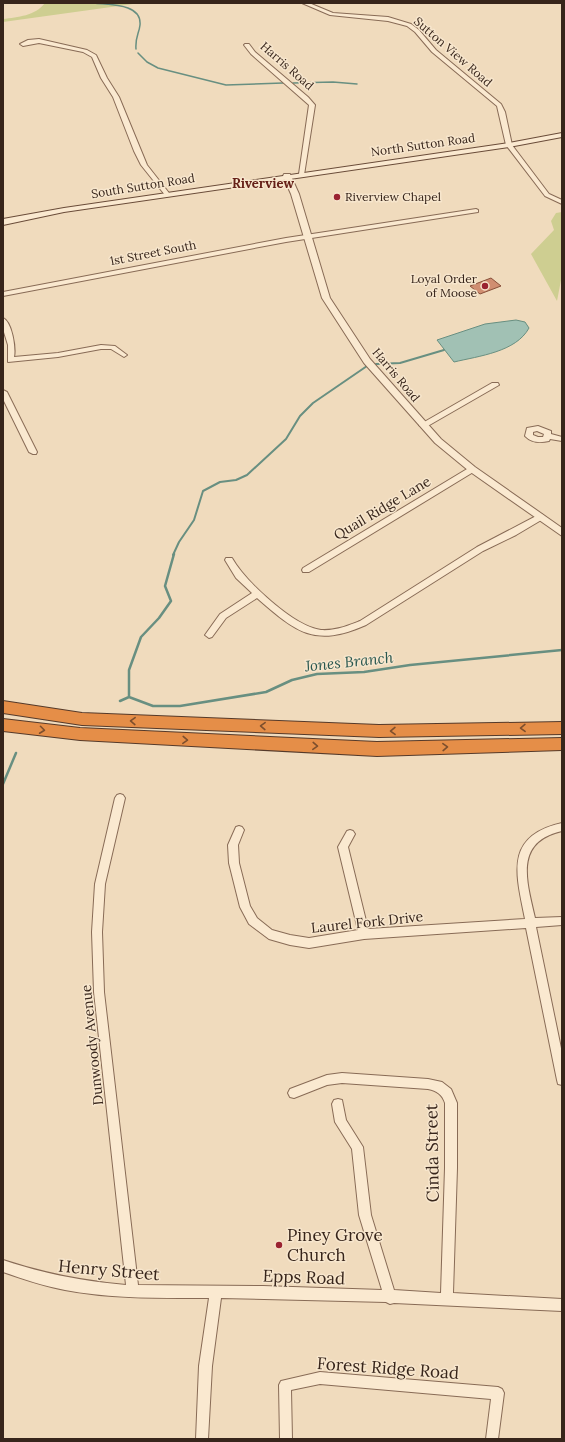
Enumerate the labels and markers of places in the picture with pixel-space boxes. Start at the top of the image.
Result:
place label: Riverview Chapel [345,189,441,204]
marker: Riverview Chapel [332,192,342,202]
place label: Loyal Order of Moose [411,271,478,300]
marker: Loyal Order of Moose [480,281,490,291]
place label: Piney Grove Church [287,1224,383,1266]
marker: Piney Grove Church [274,1240,284,1250]

